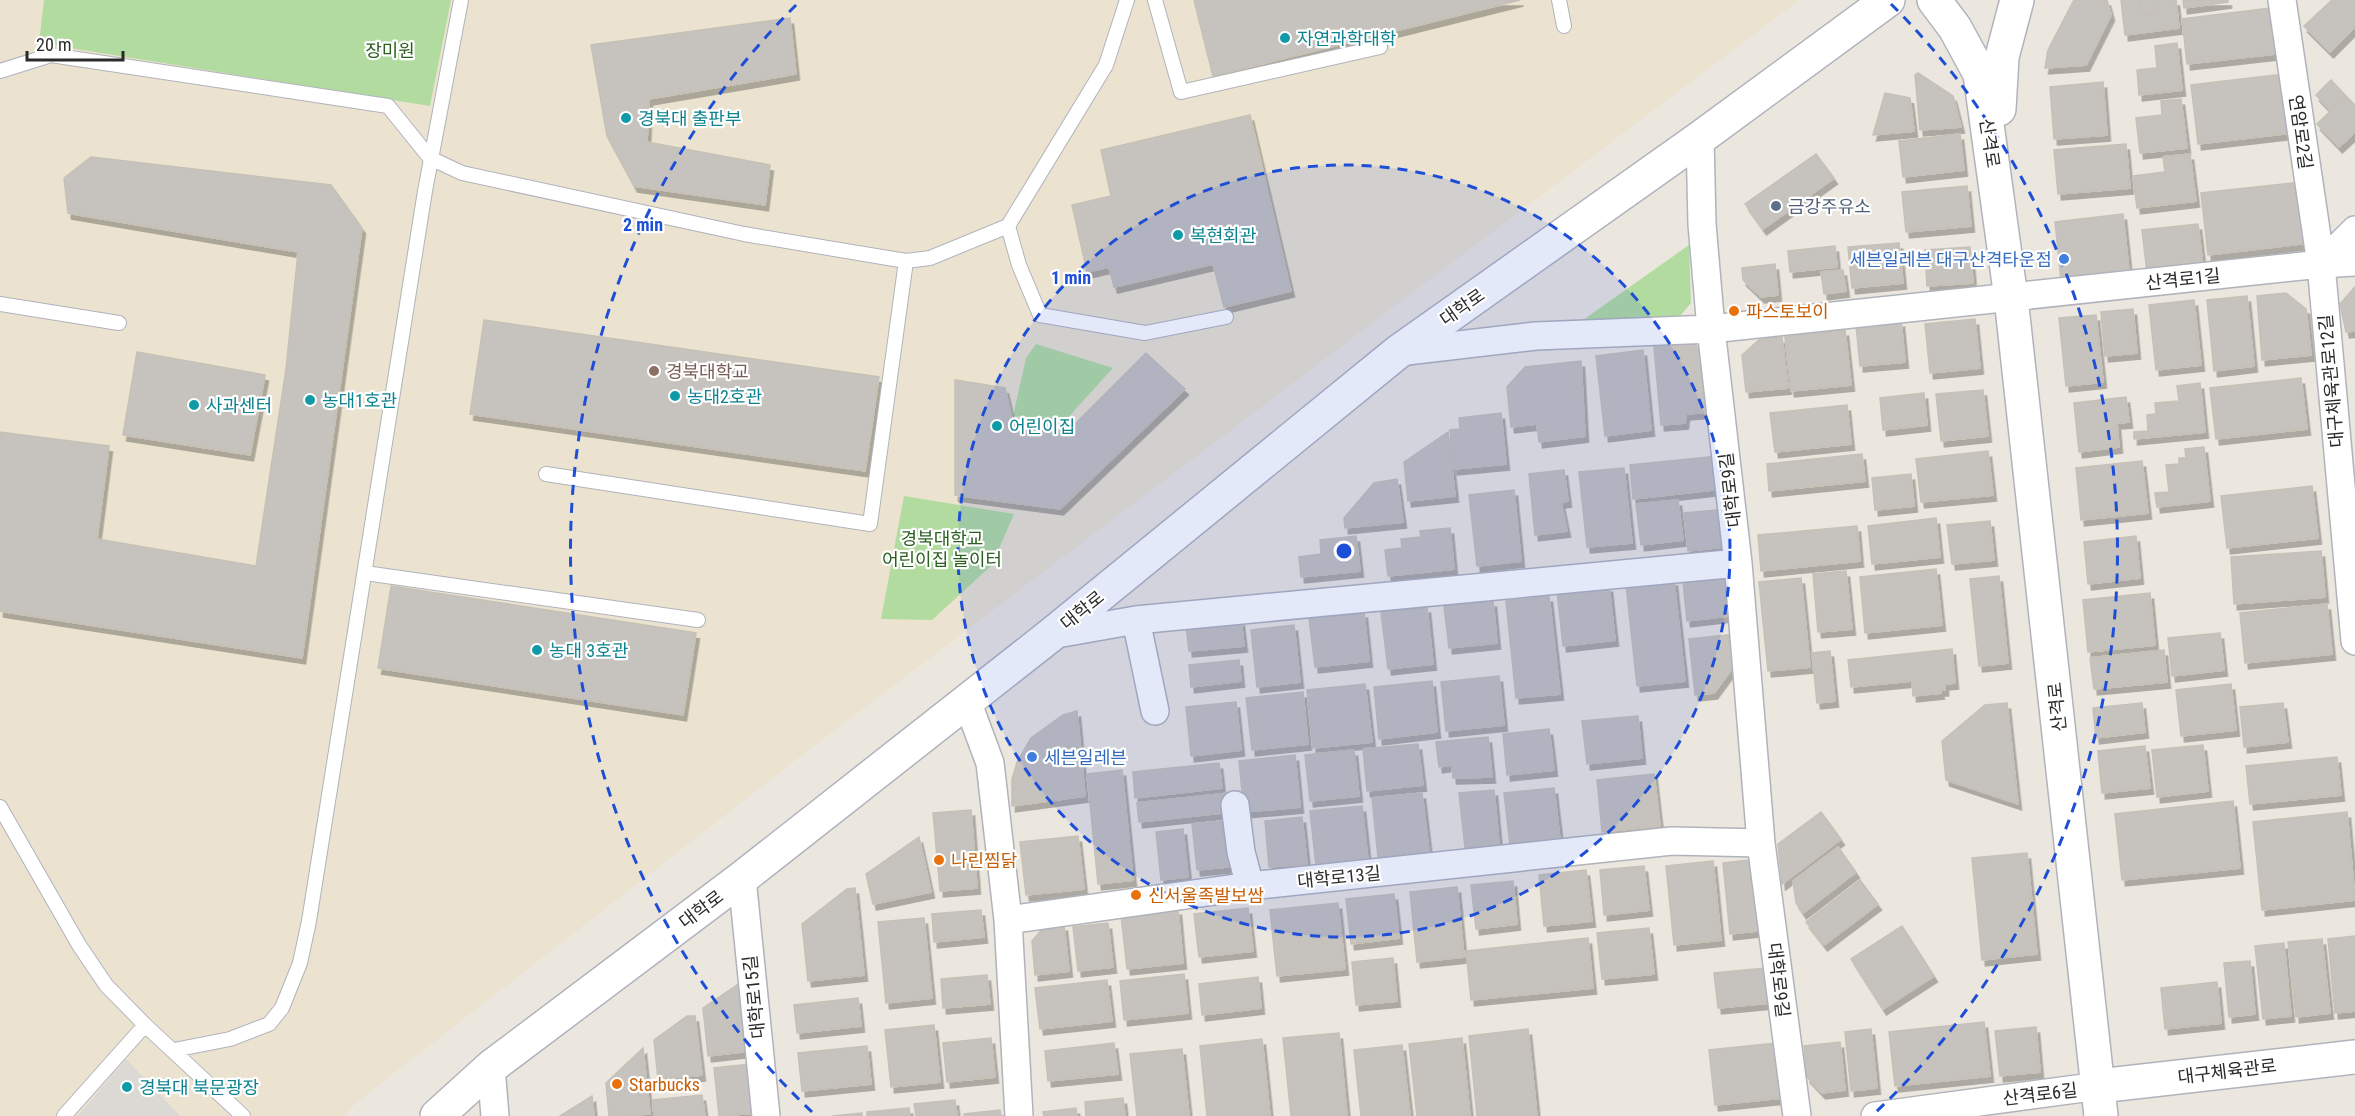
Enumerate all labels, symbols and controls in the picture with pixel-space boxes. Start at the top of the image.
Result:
scale bar [27,24,123,62]
place label: 자연과학대학 [1297,28,1396,49]
marker: 자연과학대학 [1278,31,1292,45]
text: 20 m [36,34,71,55]
park label: 장미원 [365,40,415,61]
street label: 연암로2길 [2285,93,2317,171]
place label: 경북대 출판부 [638,108,742,129]
marker: 경북대 출판부 [619,111,633,125]
street label: 산격로 [1976,117,2004,169]
place label: 금강주유소 [1788,196,1871,217]
marker: 금강주유소 [1769,199,1783,213]
text: 2 min [623,214,663,235]
place label: 복현회관 [1190,225,1257,246]
marker: 복현회관 [1171,228,1185,242]
place label: 세븐일레븐 대구산격타운점 [1849,249,2052,270]
marker: 세븐일레븐 대구산격타운점 [2057,252,2071,266]
street label: 산격로1길 [2145,265,2221,293]
text: 1 min [1051,267,1091,288]
street label: 대학로 [1436,284,1488,330]
place label: 파스토보이 [1746,301,1829,322]
marker: 파스토보이 [1727,304,1741,318]
street label: 대구체육관로12길 [2315,313,2347,449]
place label: 경북대학교 [666,361,749,382]
marker: 경북대학교 [647,364,661,378]
place label: 농대2호관 [687,386,763,407]
marker: 농대2호관 [668,389,682,403]
place label: 농대1호관 [322,390,398,411]
marker: 농대1호관 [303,393,317,407]
place label: 사과센터 [206,395,272,416]
marker: 사과센터 [187,398,201,412]
place label: 어린이집 [1009,416,1075,437]
marker: 어린이집 [990,419,1004,433]
street label: 대학로9길 [1715,451,1745,529]
park label: 경북대학교 어린이집 놀이터 [882,528,1002,570]
centre of rings [1334,541,1354,561]
street label: 대학로 [1056,586,1108,634]
place label: 농대 3호관 [549,640,629,661]
marker: 농대 3호관 [530,643,544,657]
street label: 산격로 [2044,681,2070,733]
place label: 세븐일레븐 [1044,747,1127,768]
marker: 세븐일레븐 [1025,750,1039,764]
place label: 나린찜닭 [951,850,1017,871]
marker: 나린찜닭 [932,853,946,867]
street label: 대학로13길 [1296,862,1382,892]
place label: 신서울족발보쌈 [1148,885,1264,906]
street label: 대학로 [675,886,727,932]
marker: 신서울족발보쌈 [1129,888,1143,902]
street label: 대학로9길 [1764,941,1794,1019]
street label: 대학로15길 [739,954,769,1040]
street label: 대구체육관로 [2176,1055,2278,1087]
place label: Starbucks [629,1074,700,1095]
place label: 경북대 북문광장 [139,1077,259,1098]
marker: Starbucks [610,1077,624,1091]
street label: 산격로6길 [2001,1079,2079,1109]
marker: 경북대 북문광장 [120,1080,134,1094]

